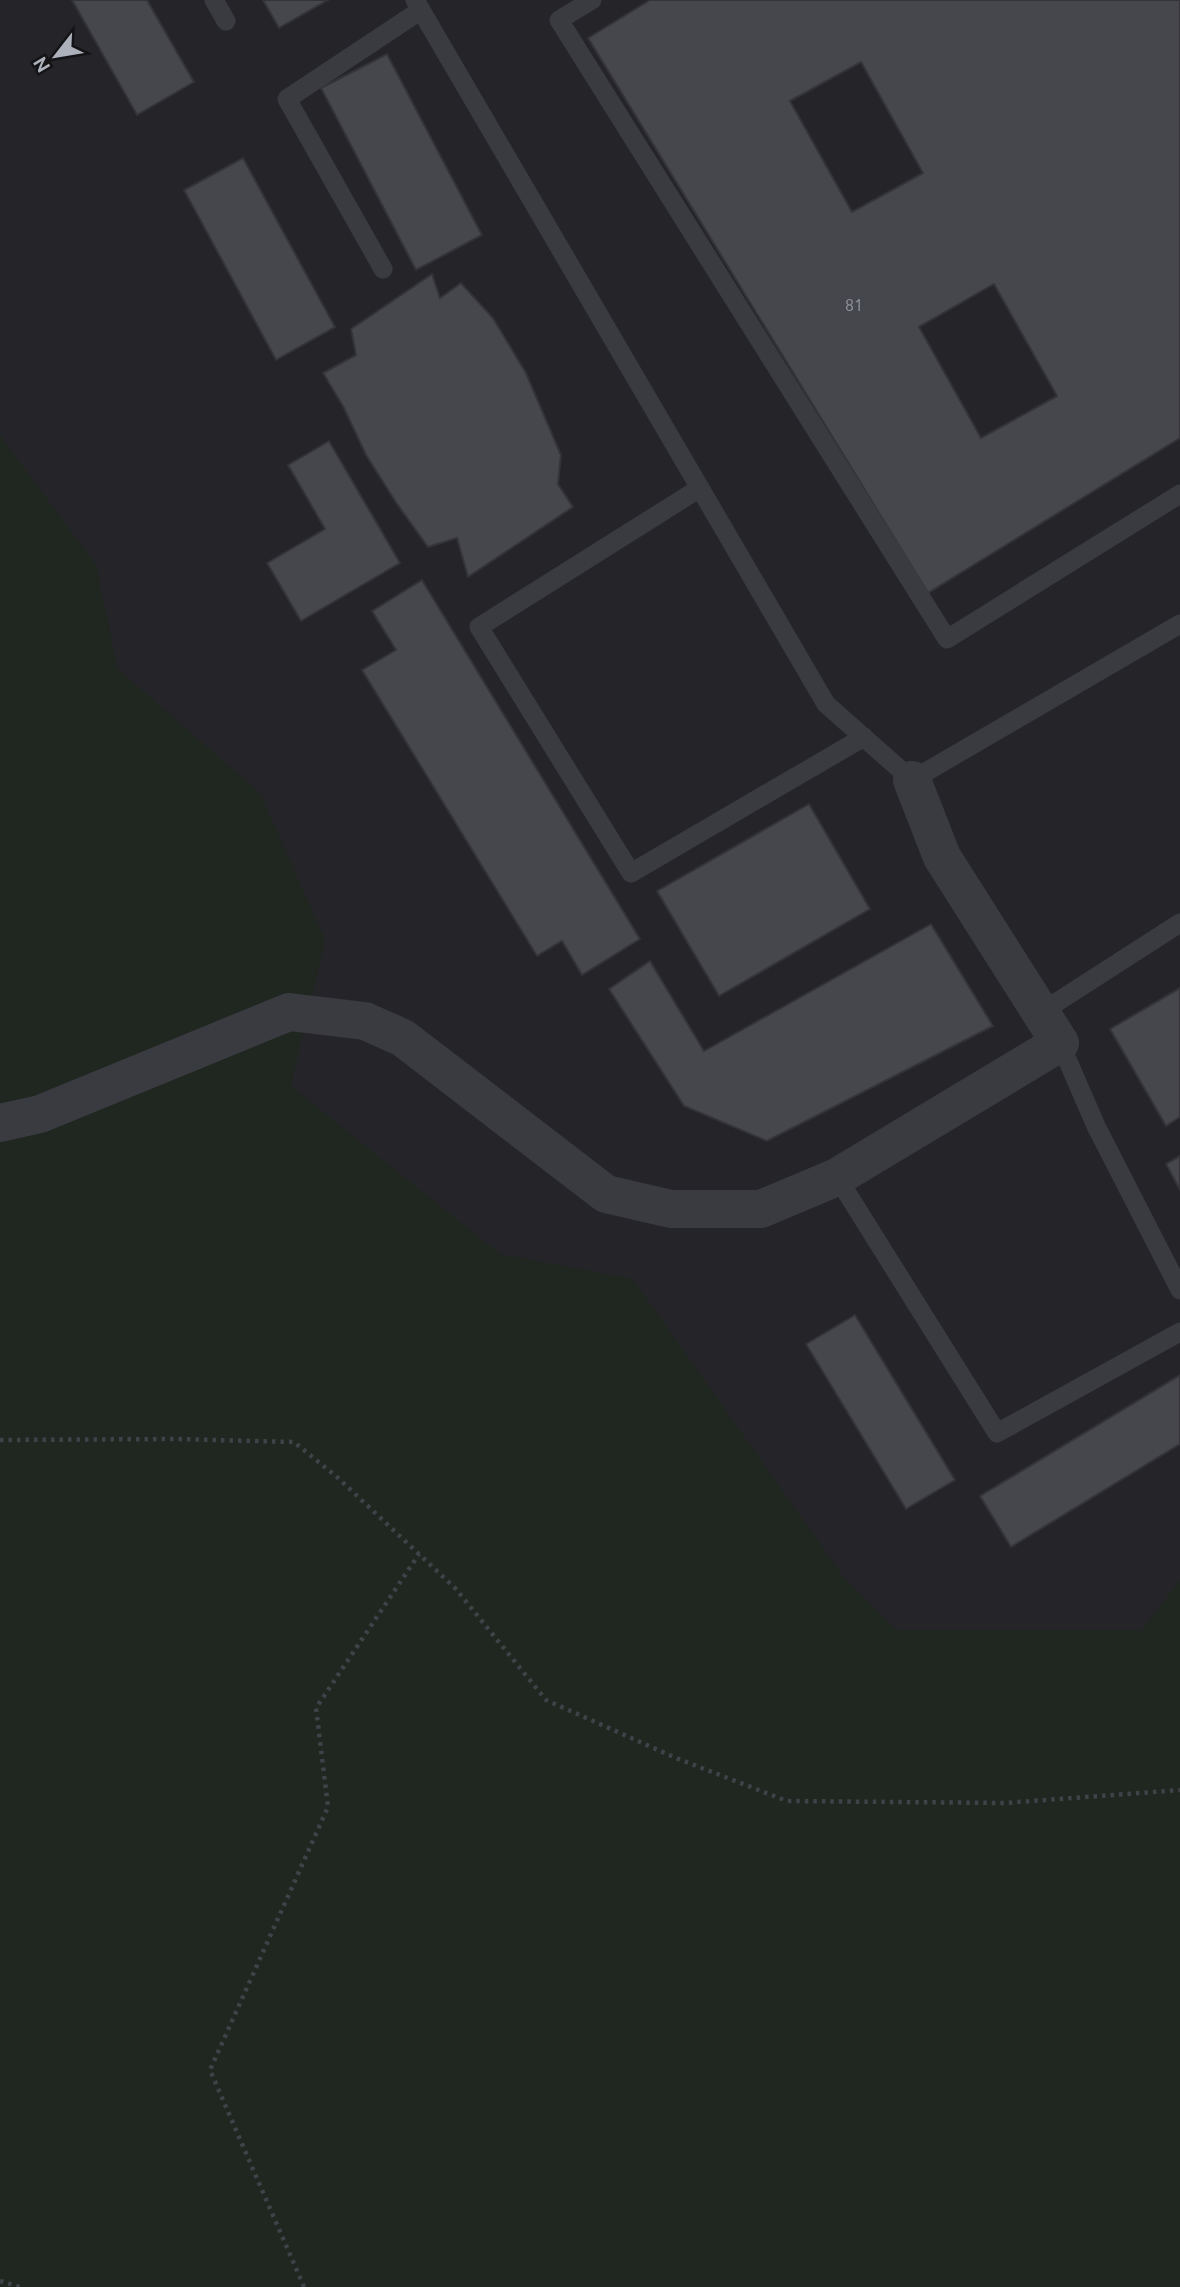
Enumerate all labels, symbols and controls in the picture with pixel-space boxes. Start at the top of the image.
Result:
north arrow [21,21,91,91]
text: N [28,53,55,77]
house number: 81 [845,296,863,314]

